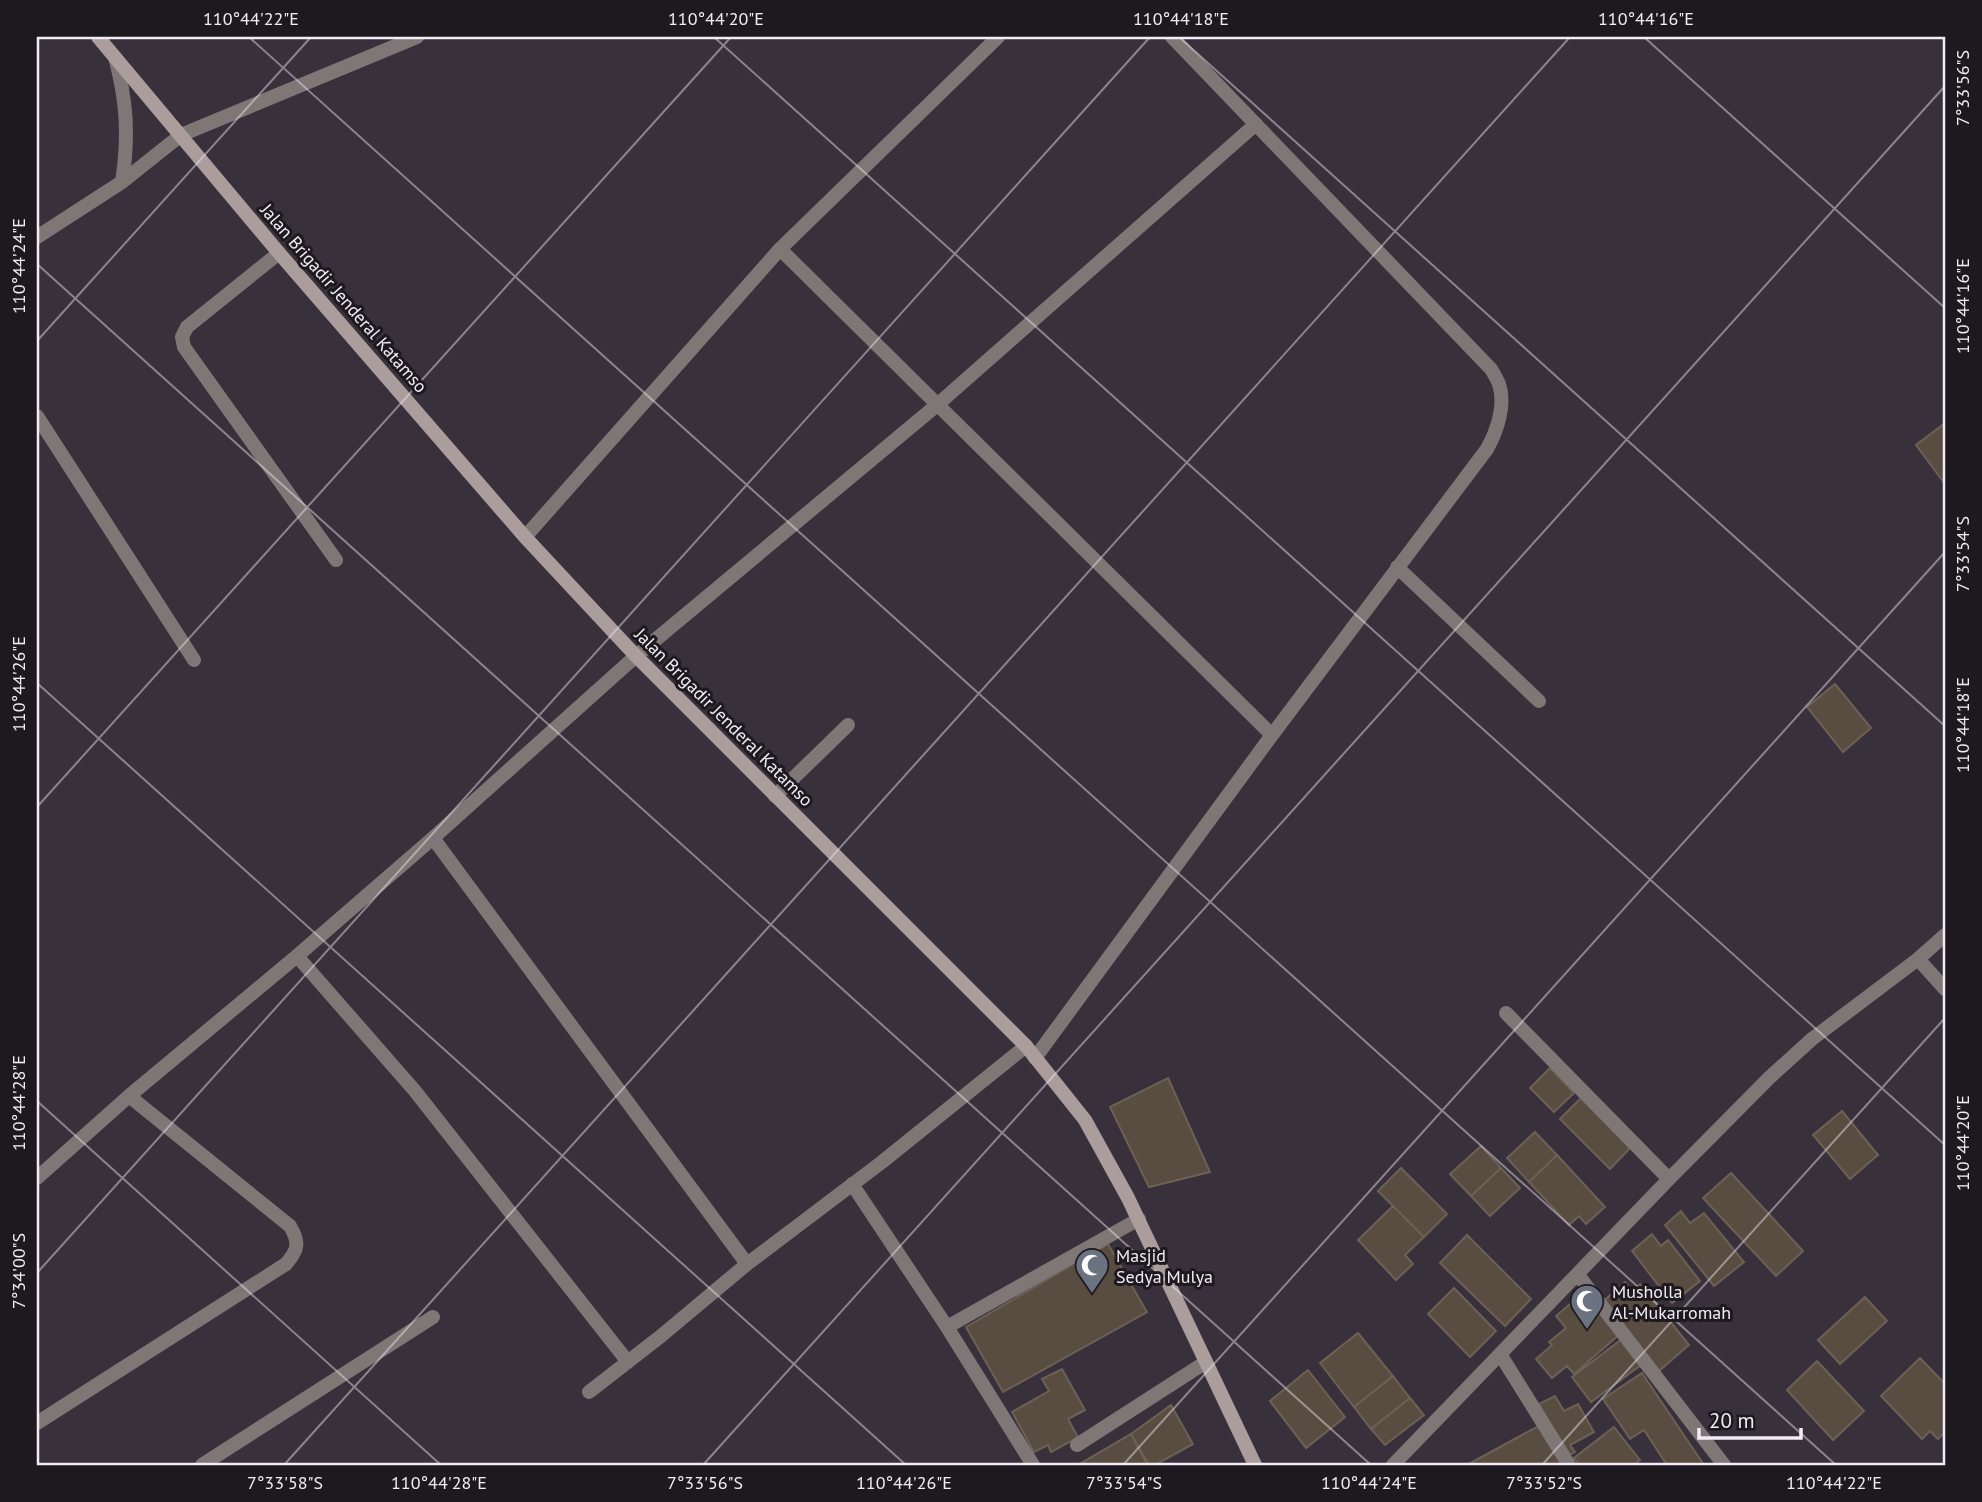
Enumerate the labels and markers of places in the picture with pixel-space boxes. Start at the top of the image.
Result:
place label: Masjid Sedya Mulya [1116,1244,1213,1288]
mosque icon: Masjid Sedya Mulya [1073,1246,1111,1295]
place label: Musholla Al-Mukarromah [1612,1280,1731,1324]
mosque icon: Musholla Al-Mukarromah [1568,1282,1606,1331]

